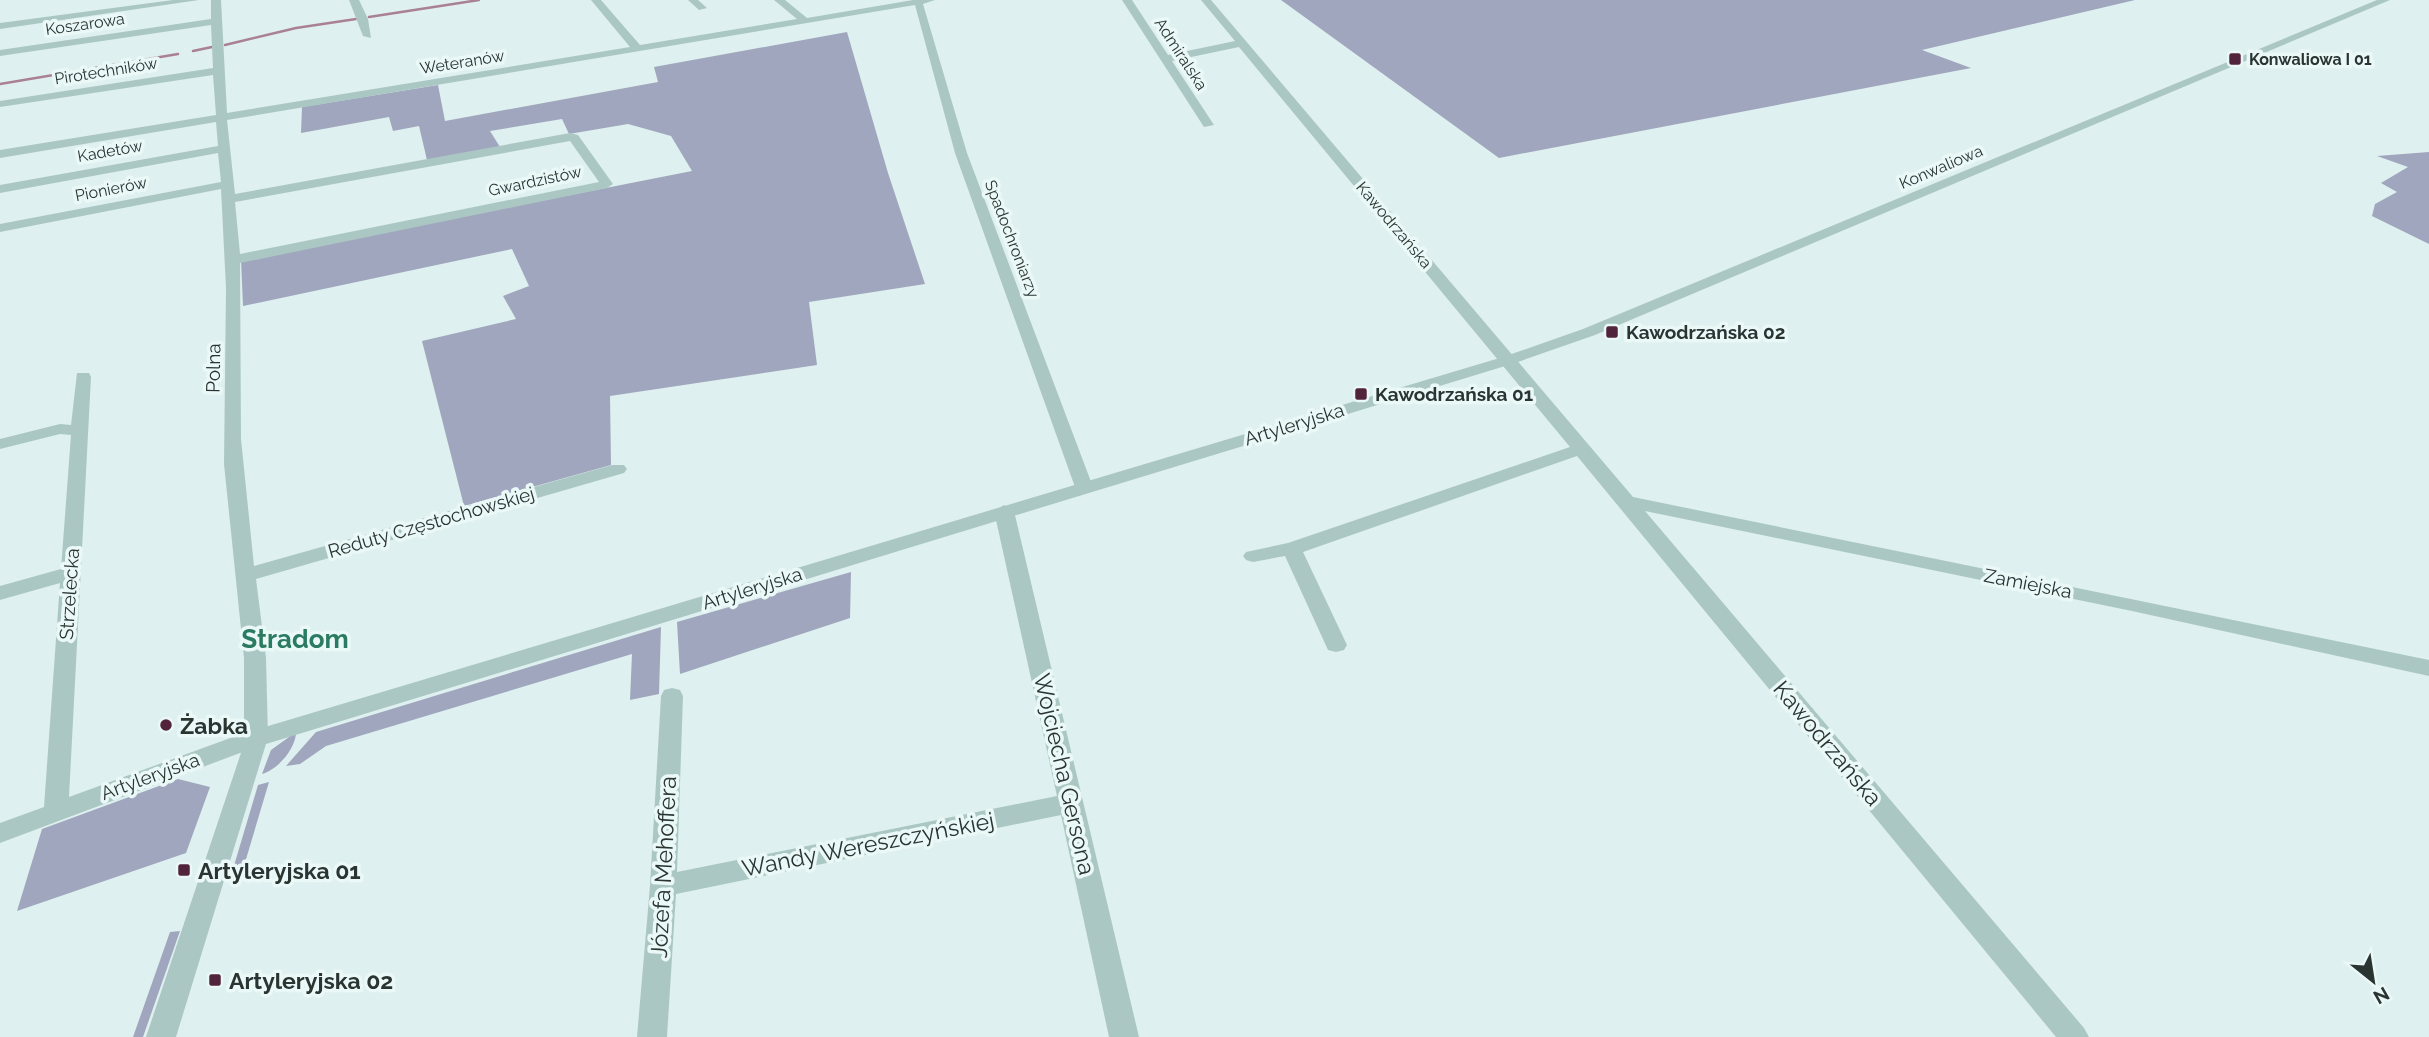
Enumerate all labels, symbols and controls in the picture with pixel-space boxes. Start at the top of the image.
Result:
street label: Koszarowa [44,9,126,39]
street label: Admiralska [1151,14,1211,94]
street label: Weteranów [418,46,506,78]
place label: Konwaliowa I 01 [2249,50,2372,69]
marker: Konwaliowa I 01 [2227,51,2243,67]
street label: Pirotechników [53,53,159,89]
street label: Kadetów [76,136,144,166]
street label: Konwaliowa [1897,141,1985,193]
street label: Gwardzistów [487,162,583,200]
street label: Pionierów [73,173,149,205]
street label: Spadochroniarzy [981,177,1043,301]
street label: Kawodrzańska [1352,178,1436,272]
place label: Kawodrzańska 02 [1626,321,1785,343]
marker: Kawodrzańska 02 [1604,324,1620,340]
street label: Polna [202,343,224,393]
place label: Kawodrzańska 01 [1375,383,1533,405]
marker: Kawodrzańska 01 [1353,386,1369,402]
street label: Artyleryjska [1241,398,1347,450]
street label: Reduty Częstochowskiej [325,482,537,562]
street label: Strzelecka [55,547,83,641]
street label: Artyleryjska [699,562,805,614]
street label: Zamiejska [1982,564,2074,602]
district label: Stradom [241,624,349,654]
street label: Wojciecha Gersona [1029,671,1101,877]
street label: Kawodrzańska [1768,675,1888,811]
place label: Żabka [180,712,248,739]
marker: Żabka [158,717,174,733]
street label: Artyleryjska [98,748,202,804]
street label: Józefa Mehoffera [645,775,681,959]
street label: Wandy Wereszczyńskiej [740,806,996,882]
place label: Artyleryjska 01 [198,857,361,884]
marker: Artyleryjska 01 [176,862,192,878]
north arrow [2338,946,2408,1016]
place label: Artyleryjska 02 [229,967,393,994]
marker: Artyleryjska 02 [207,972,223,988]
text: N [2370,983,2393,1009]

